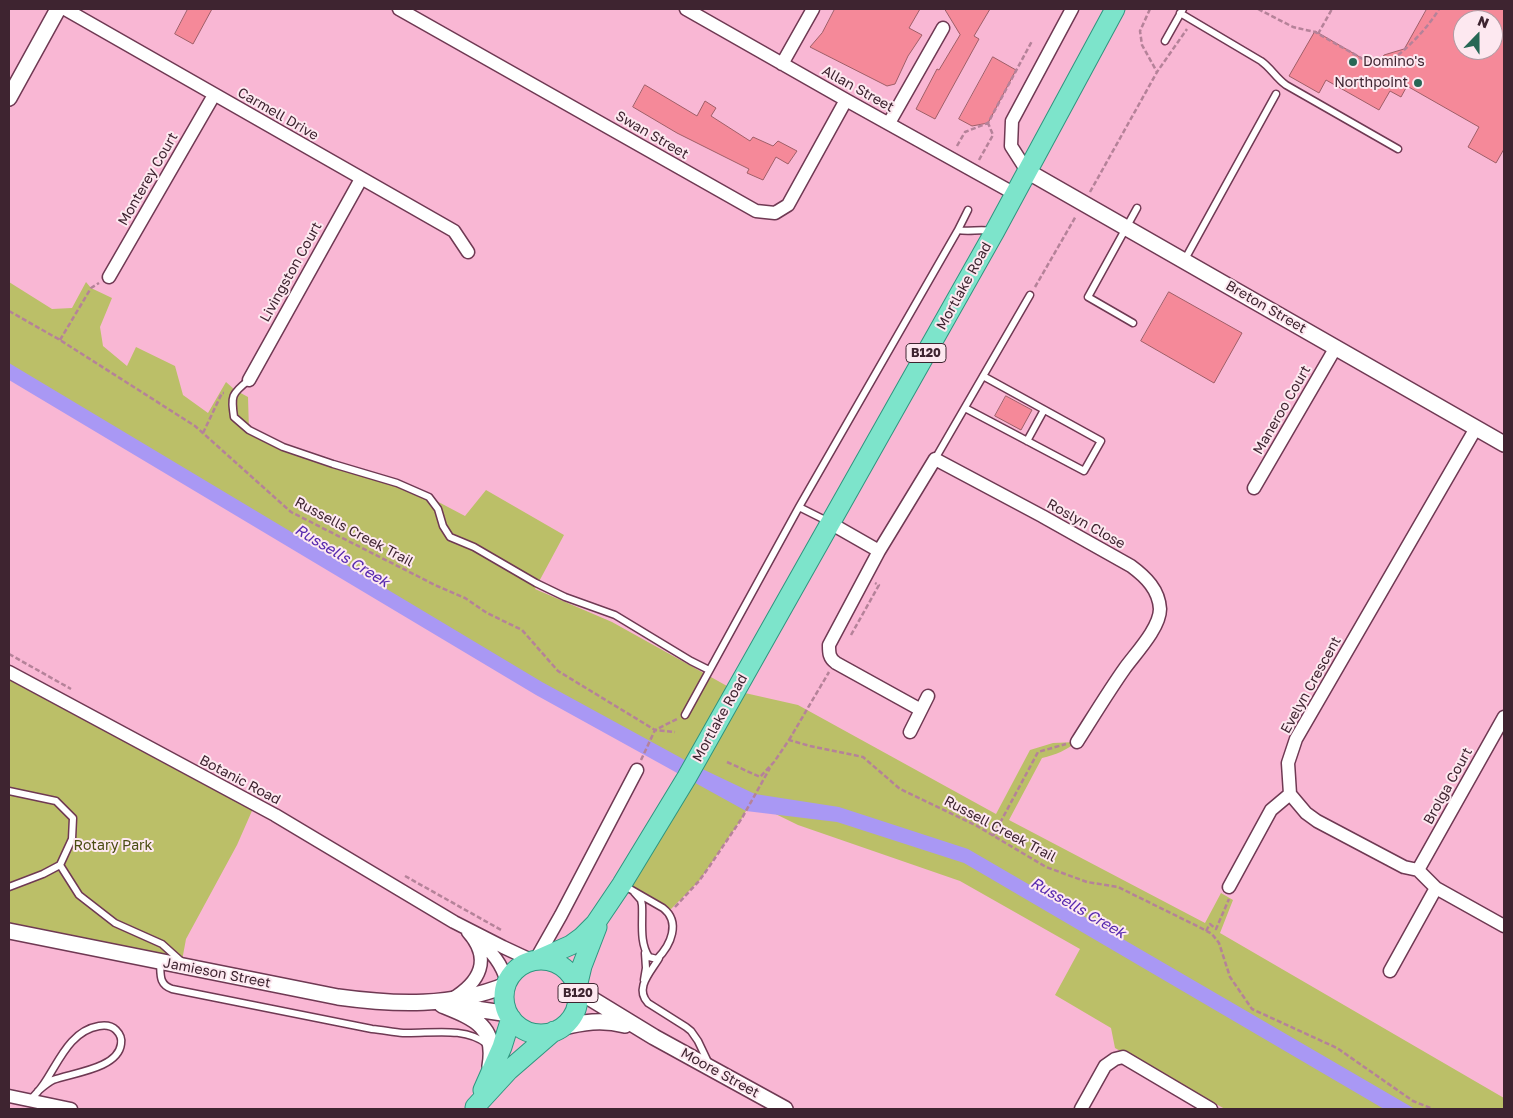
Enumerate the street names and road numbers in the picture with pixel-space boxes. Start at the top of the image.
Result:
street label: Allan Street [819,62,897,116]
street label: Carmell Drive [235,84,321,144]
street label: Swan Street [613,107,691,163]
street label: Monterey Court [115,129,181,229]
street label: Livingston Court [257,219,325,325]
street label: Mortlake Road [933,239,995,333]
street label: Breton Street [1223,277,1309,337]
road number: B120 [906,343,946,362]
street label: Maneroo Court [1250,362,1314,458]
street label: Russells Creek Trail [292,494,416,570]
street label: Roslyn Close [1044,496,1128,552]
street label: Evelyn Crescent [1277,634,1345,736]
street label: Mortlake Road [689,671,751,765]
street label: Brolga Court [1420,745,1476,827]
street label: Botanic Road [197,752,283,808]
street label: Russell Creek Trail [941,792,1059,866]
street label: Jamieson Street [162,954,272,992]
road number: B120 [558,984,598,1002]
street label: Moore Street [678,1045,762,1101]

